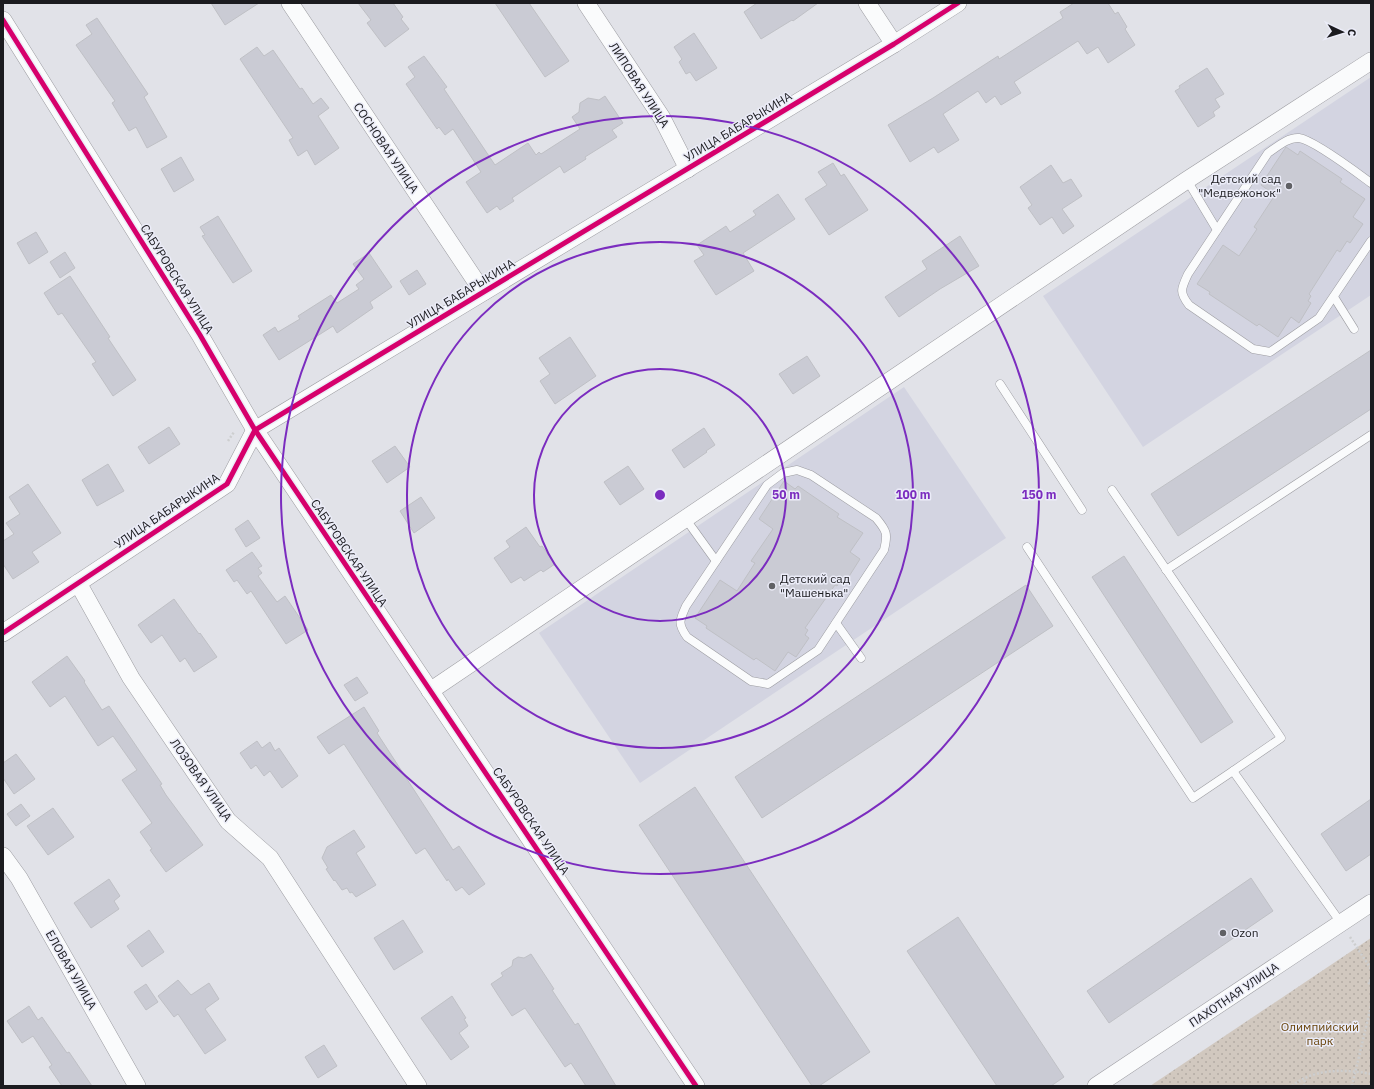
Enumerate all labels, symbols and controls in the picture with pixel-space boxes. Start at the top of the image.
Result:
north arrow [1322,12,1362,52]
text: С [1345,29,1359,37]
street label: ЛИПОВАЯ УЛИЦА [606,39,673,131]
street label: УЛИЦА БАБАРЫКИНА [681,88,795,165]
street label: СОСНОВАЯ УЛИЦА [351,100,422,196]
place label: Детский сад "Медвежонок" [1198,171,1281,200]
marker: Детский сад "Медвежонок" [1284,181,1294,191]
street label: САБУРОВСКАЯ УЛИЦА [138,221,217,337]
street label: УЛИЦА БАБАРЫКИНА [404,255,518,332]
street label: УЛИЦА БАБАРЫКИНА [111,470,222,551]
text: 50 m [772,487,800,502]
text: 100 m [895,487,931,502]
text: 150 m [1021,487,1057,502]
centre of rings [653,488,667,502]
street label: САБУРОВСКАЯ УЛИЦА [308,496,391,610]
place label: Детский сад "Машенька" [780,571,850,600]
marker: Детский сад "Машенька" [767,581,777,591]
street label: ЛОЗОВАЯ УЛИЦА [167,735,236,824]
street label: САБУРОВСКАЯ УЛИЦА [490,764,573,878]
place label: Ozon [1231,925,1258,940]
street label: ЕЛОВАЯ УЛИЦА [43,927,100,1012]
marker: Ozon [1218,928,1228,938]
street label: ПАХОТНАЯ УЛИЦА [1186,959,1282,1030]
park label: Олимпийский парк [1281,1019,1359,1048]

